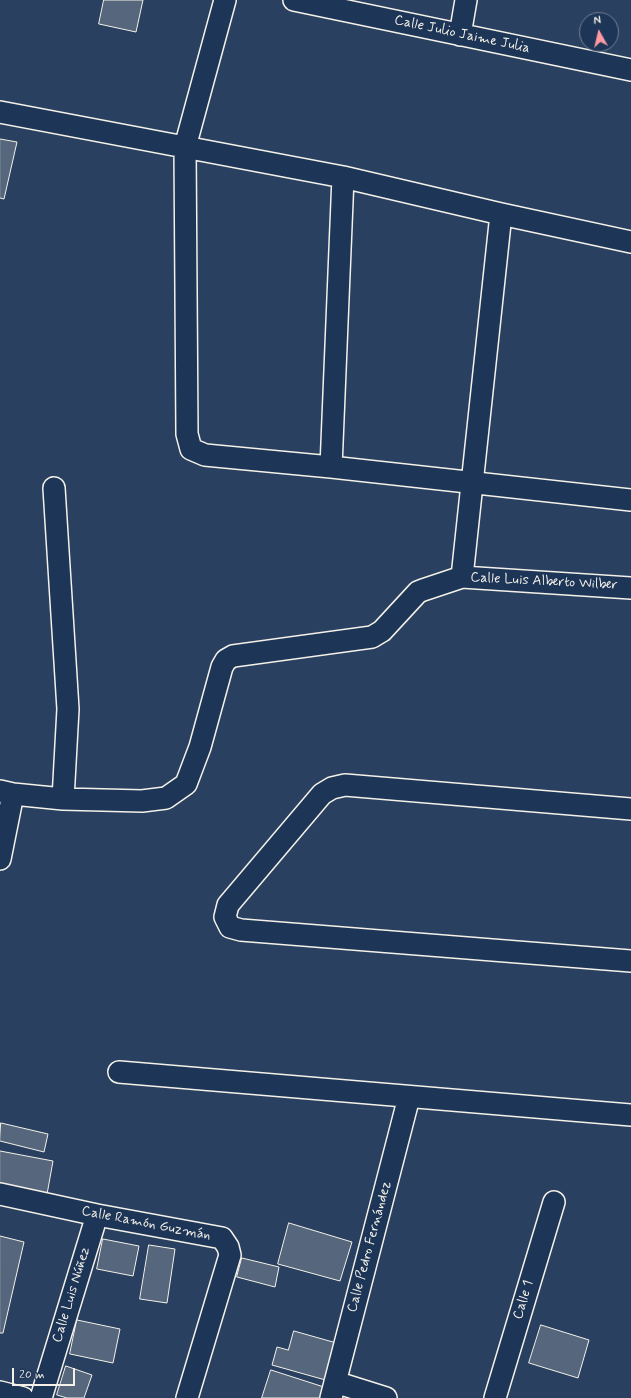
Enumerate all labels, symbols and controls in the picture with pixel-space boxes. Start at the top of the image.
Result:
street label: Calle Julio Jaime Julia [393,12,531,58]
north arrow [579,12,619,52]
text: N [593,14,602,29]
street label: Calle Luis Alberto Wilber [470,570,618,594]
street label: Calle Pedro Fernández [344,1180,396,1314]
street label: Calle Ramón Guzmán [80,1203,212,1245]
street label: Calle Luis Núñez [50,1245,94,1345]
street label: Calle 1 [510,1278,538,1322]
scale bar [14,1360,77,1386]
text: 20 m [19,1367,45,1383]

